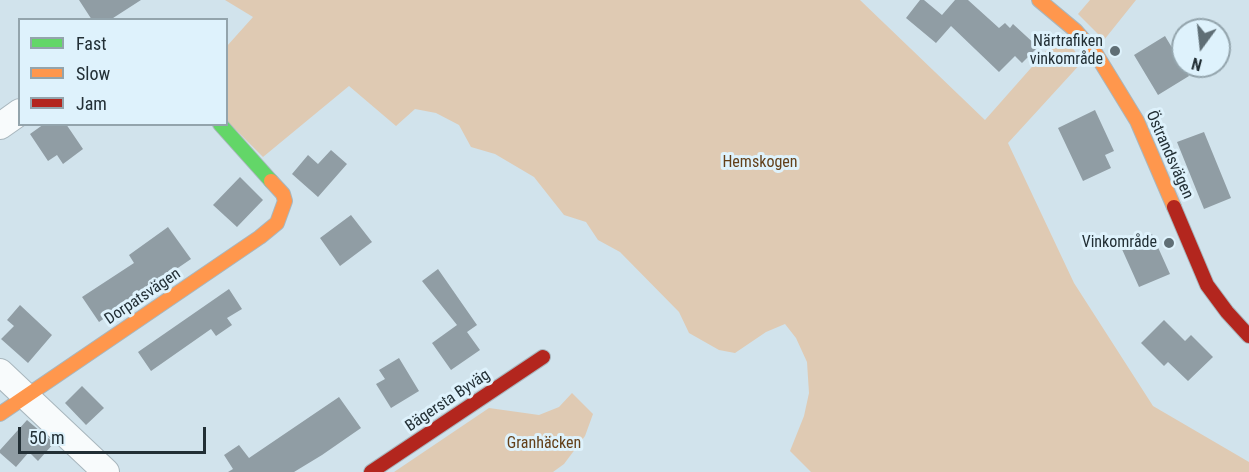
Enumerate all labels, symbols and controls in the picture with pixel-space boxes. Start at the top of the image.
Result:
legend [18,18,228,126]
north arrow [1171,18,1231,78]
place label: Närtrafiken vinkområde [1030,32,1103,70]
text: Fast [76,33,107,54]
marker: Närtrafiken vinkområde [1108,44,1122,58]
text: N [1190,53,1204,74]
text: Slow [76,63,110,84]
text: Jam [76,93,107,114]
street label: Östrandsvägen [1141,108,1197,202]
park label: Hemskogen [722,153,798,173]
place label: Vinkområde [1082,233,1157,253]
marker: Vinkområde [1162,236,1176,250]
street label: Dorpatsvägen [102,265,184,329]
street label: Bägersta Byväg [402,366,494,436]
scale bar [21,415,208,453]
text: 50 m [29,427,64,448]
park label: Granhäcken [507,434,581,454]

